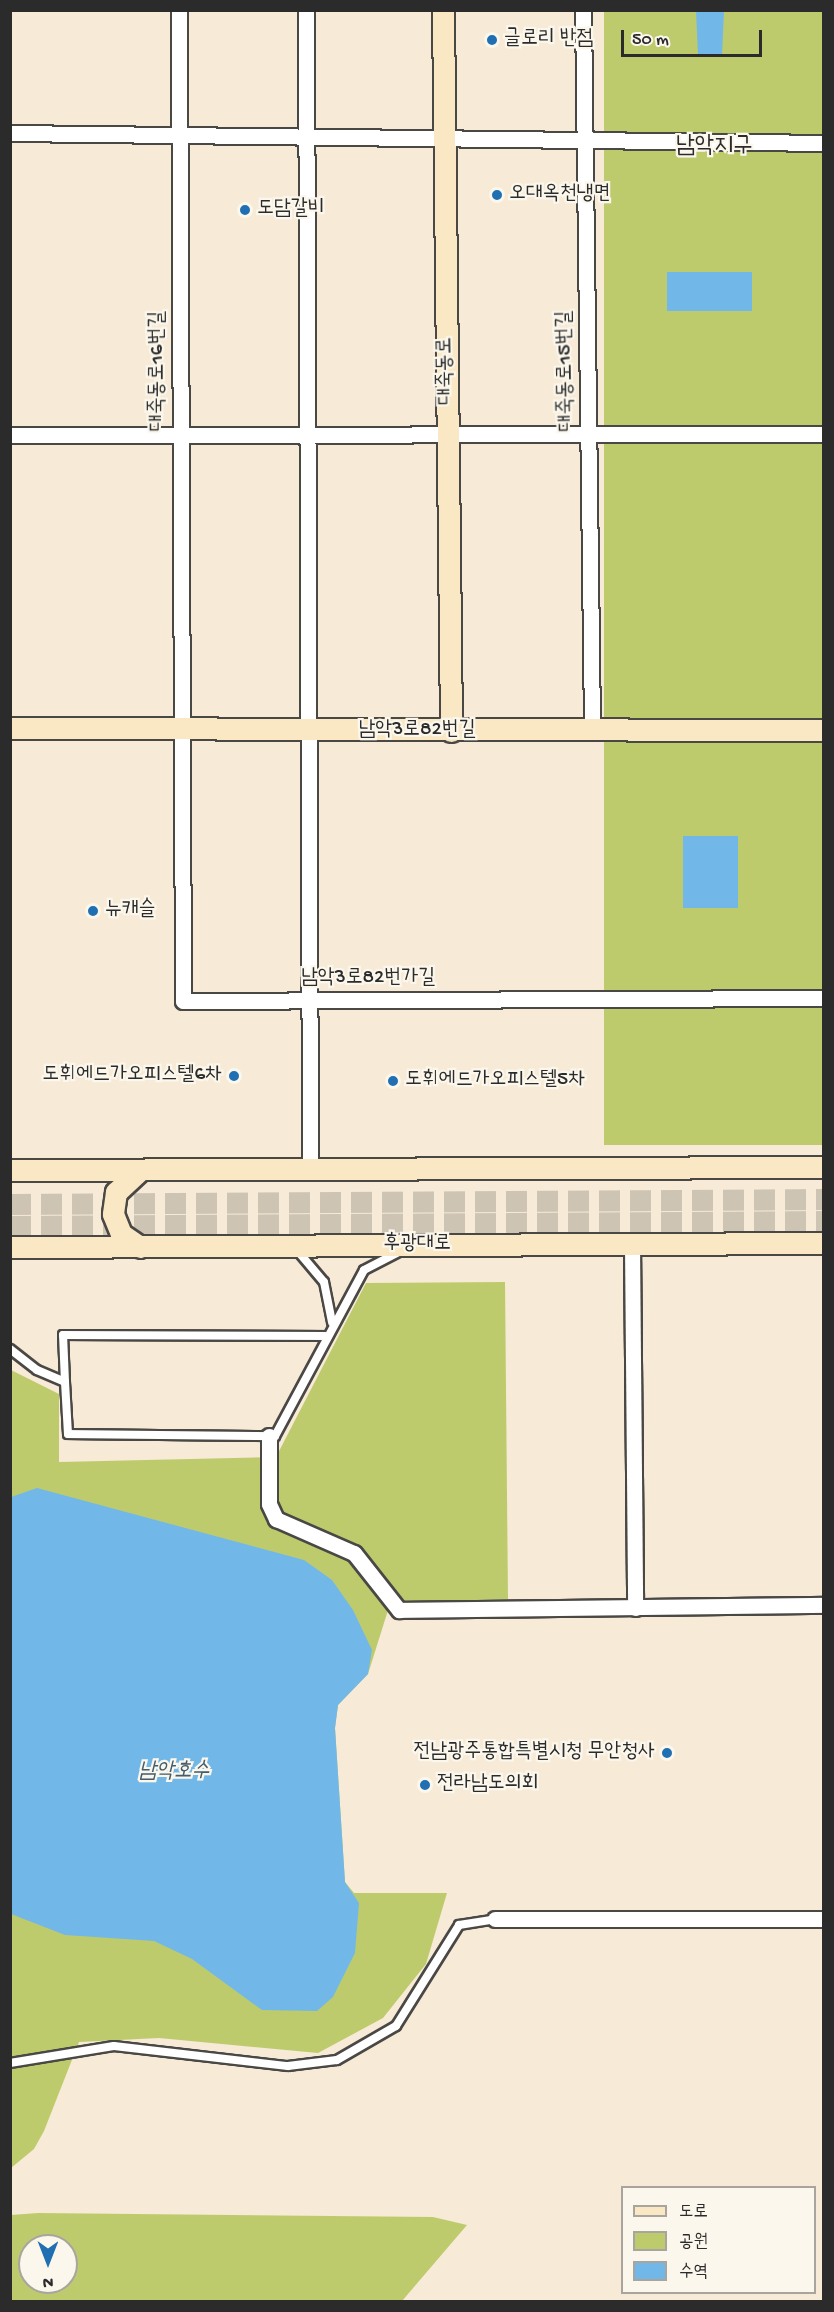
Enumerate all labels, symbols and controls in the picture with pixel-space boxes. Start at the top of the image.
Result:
scale bar [624,18,765,56]
place label: 글로리 반점 [504,27,593,53]
text: 50 m [632,30,669,51]
marker: 글로리 반점 [485,33,499,47]
district label: 남악지구 [675,133,753,161]
place label: 오대옥천냉면 [509,182,610,208]
marker: 오대옥천냉면 [490,188,504,202]
place label: 도담갈비 [257,197,325,223]
marker: 도담갈비 [238,203,252,217]
street label: 대죽동로15번길 [553,310,581,432]
street label: 대죽동로16번길 [146,311,172,431]
street label: 대죽동로 [434,337,460,405]
street label: 남악3로82번길 [358,718,476,744]
place label: 뉴캐슬 [105,898,156,924]
marker: 뉴캐슬 [86,904,100,918]
street label: 남악3로82번가길 [301,966,435,992]
place label: 도휘에드가오피스텔6차 [42,1063,222,1089]
place label: 도휘에드가오피스텔5차 [405,1068,585,1094]
marker: 도휘에드가오피스텔6차 [227,1069,241,1083]
marker: 도휘에드가오피스텔5차 [386,1074,400,1088]
street label: 후광대로 [383,1232,451,1258]
place label: 전남광주통합특별시청 무안청사 [413,1740,655,1766]
marker: 전남광주통합특별시청 무안청사 [660,1746,674,1760]
water label: 남악호수 [139,1760,209,1786]
place label: 전라남도의회 [437,1772,538,1798]
marker: 전라남도의회 [418,1778,432,1792]
legend [621,2186,816,2294]
text: 도로 [679,2202,708,2223]
text: 공원 [679,2232,708,2253]
north arrow [18,2234,78,2294]
text: 수역 [679,2262,708,2283]
text: N [43,2271,53,2290]

